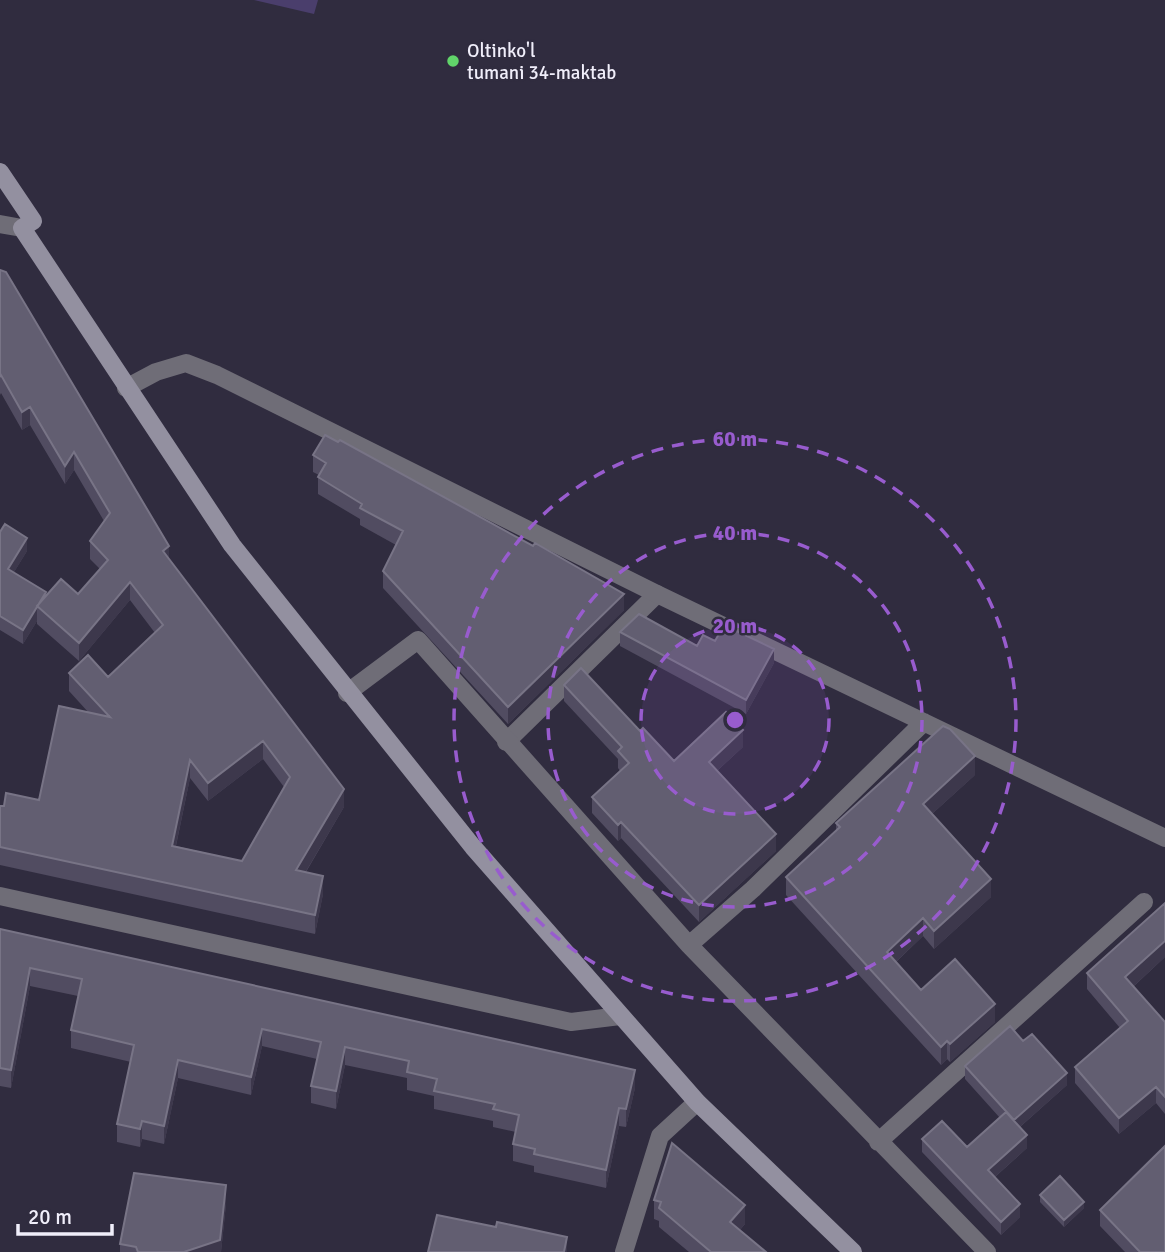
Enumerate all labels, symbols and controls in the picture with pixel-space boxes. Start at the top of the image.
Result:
place label: Oltinko'l tumani 34-maktab [467,39,616,85]
marker: Oltinko'l tumani 34-maktab [445,53,461,69]
text: 60 m [713,426,757,452]
text: 40 m [713,520,757,546]
text: 20 m [713,613,757,639]
centre of rings [723,708,747,732]
scale bar [18,1192,112,1236]
text: 20 m [28,1204,72,1230]

